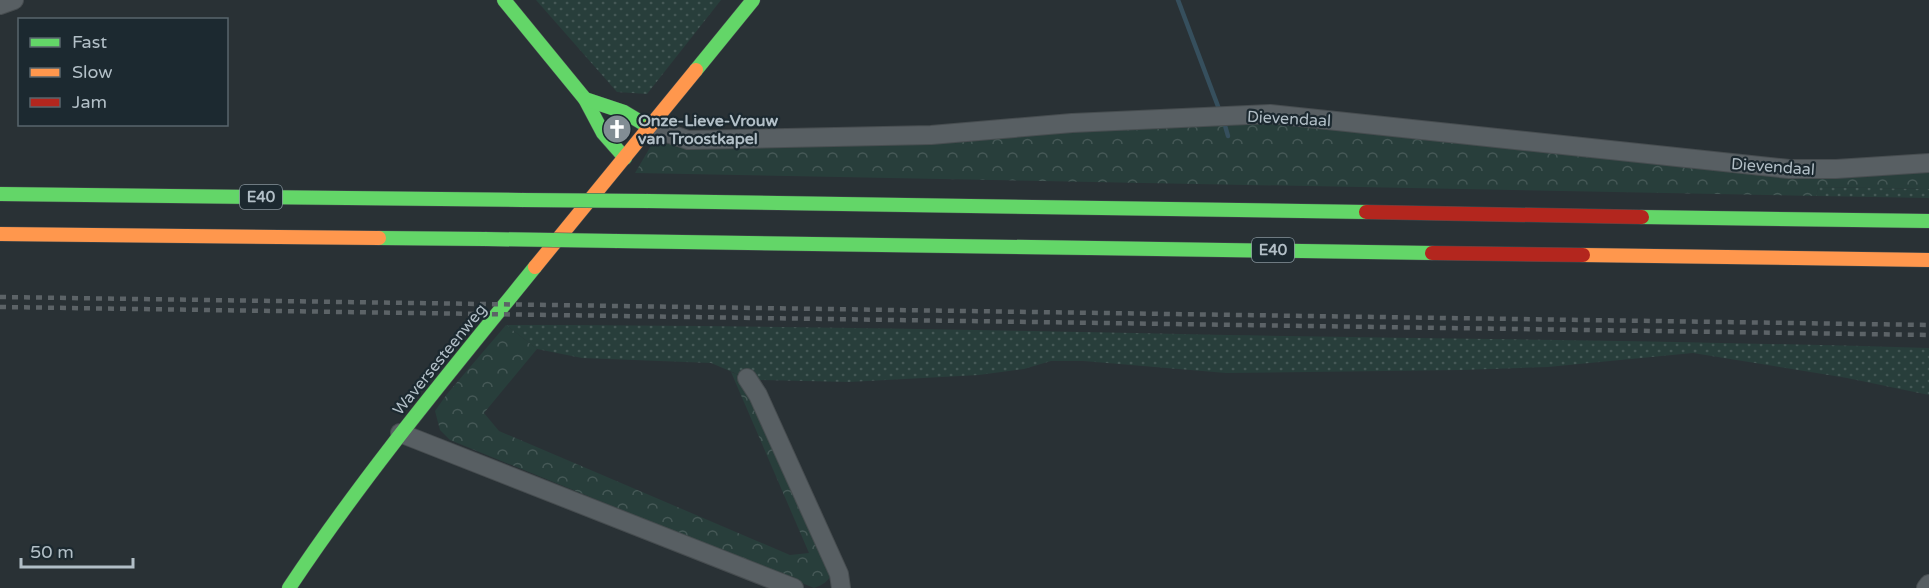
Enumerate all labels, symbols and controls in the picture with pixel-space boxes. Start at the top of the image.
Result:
legend [18,18,228,126]
text: Fast [72,31,107,53]
text: Slow [72,61,113,83]
text: Jam [72,91,107,113]
street label: Dievendaal [1246,107,1331,131]
place label: Onze-Lieve-Vrouw van Troostkapel [638,111,779,149]
church icon: Onze-Lieve-Vrouw van Troostkapel [601,113,633,145]
street label: Dievendaal [1730,154,1816,180]
road number: E40 [240,185,282,209]
road number: E40 [1252,238,1294,262]
street label: Waversesteenweg [389,300,491,419]
scale bar [21,531,134,569]
text: 50 m [30,541,74,563]

